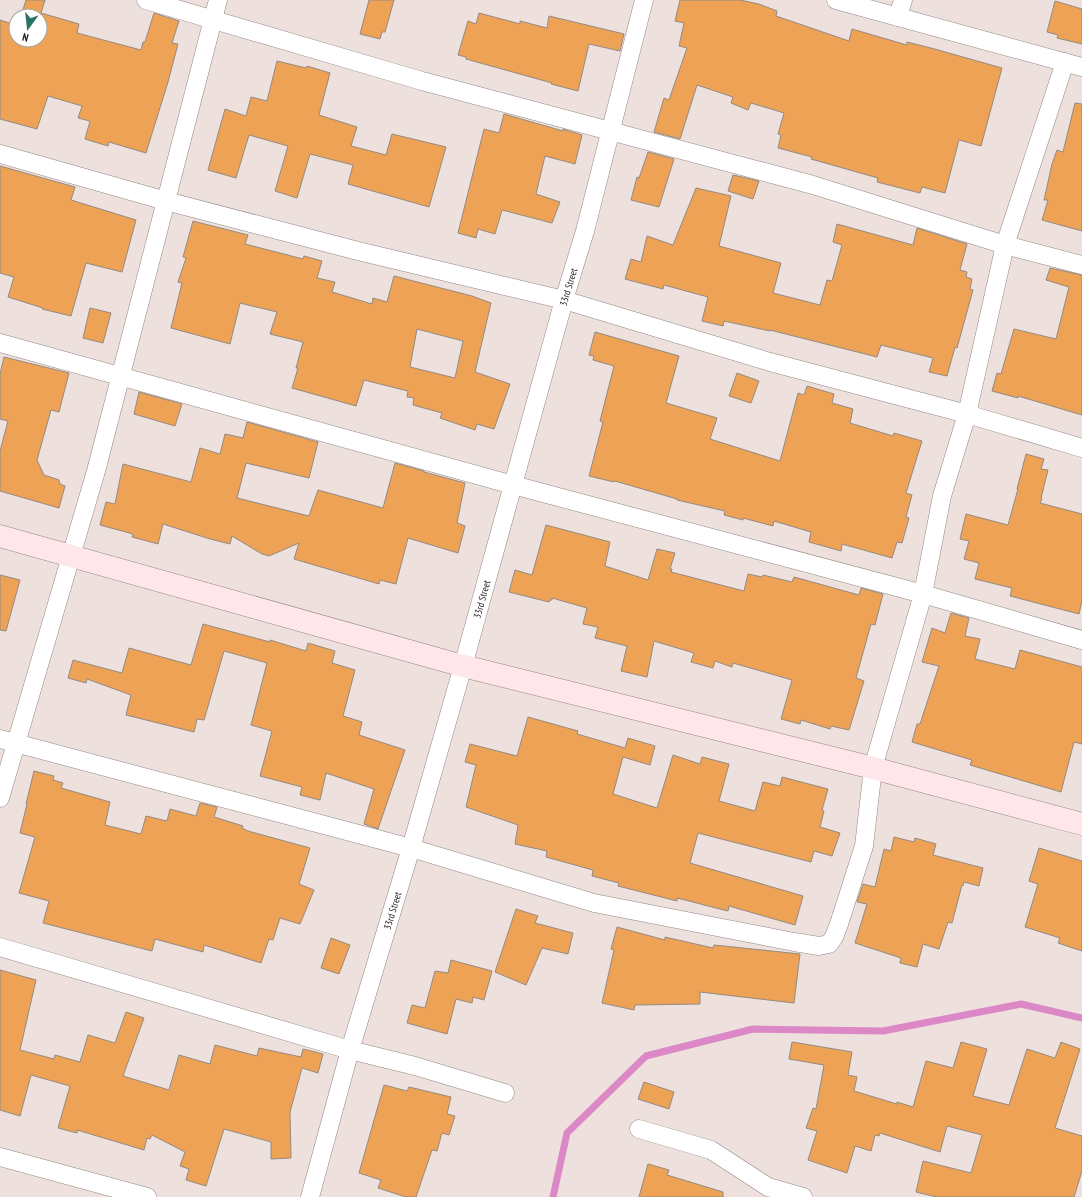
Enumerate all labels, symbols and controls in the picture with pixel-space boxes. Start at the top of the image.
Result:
north arrow [8,8,48,48]
text: N [21,30,30,45]
street label: 33rd Street [556,266,580,307]
street label: 33rd Street [470,578,493,620]
street label: 33rd Street [380,890,404,931]

